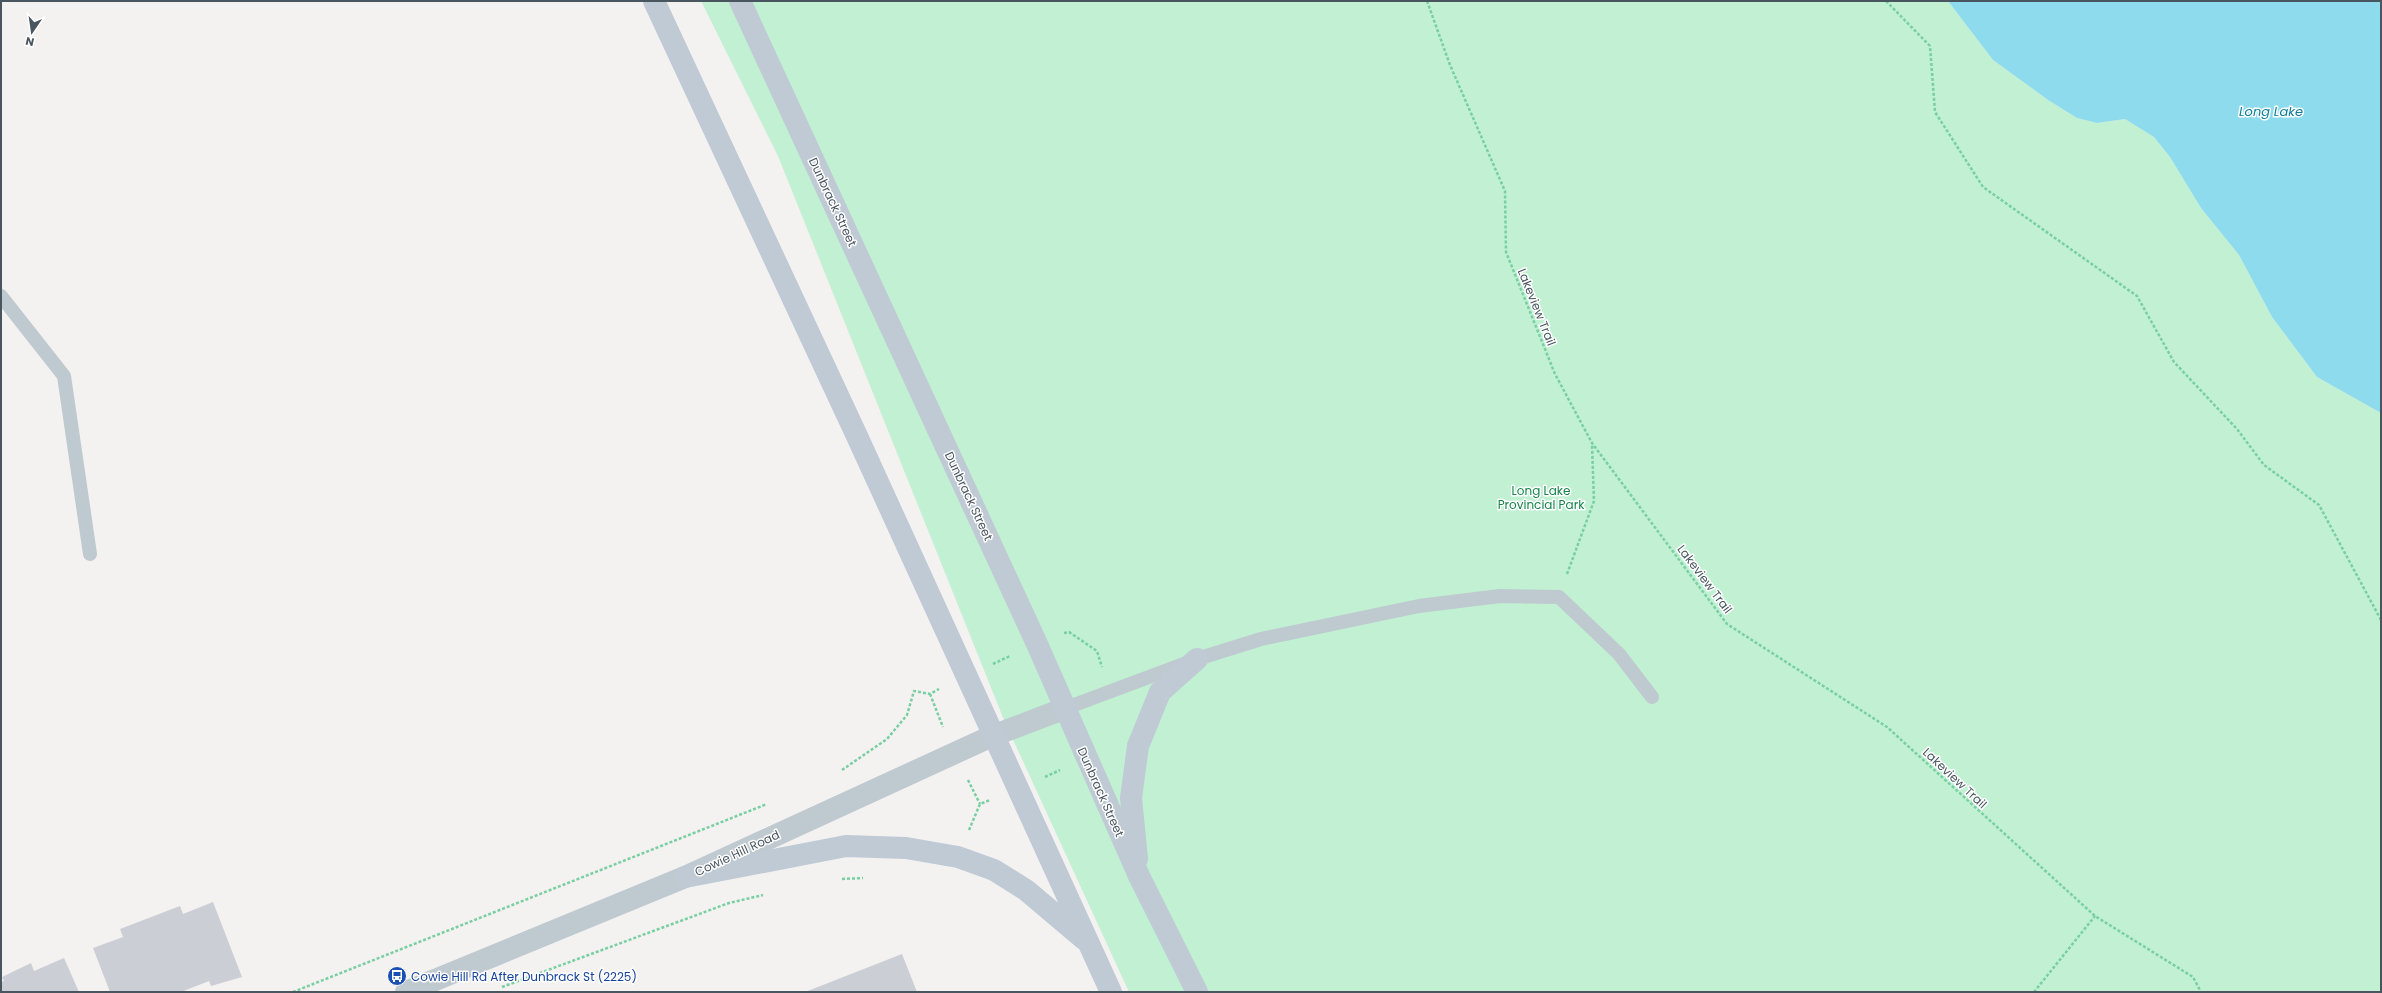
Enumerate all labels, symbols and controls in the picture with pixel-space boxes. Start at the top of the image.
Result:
north arrow [12,12,52,52]
text: N [24,33,36,50]
water label: Long Lake [2239,102,2303,121]
street label: Dunbrack Street [805,155,861,249]
street label: Lakeview Trail [1514,266,1560,348]
street label: Dunbrack Street [941,449,997,543]
park label: Long Lake Provincial Park [1498,482,1585,513]
street label: Lakeview Trail [1674,541,1737,617]
street label: Lakeview Trail [1919,744,1991,812]
street label: Dunbrack Street [1074,745,1128,839]
street label: Cowie Hill Road [692,826,782,880]
bus stop icon: Cowie Hill Rd After Dunbrack St (2225) [386,965,408,987]
place label: Cowie Hill Rd After Dunbrack St (2225) [411,968,637,985]

